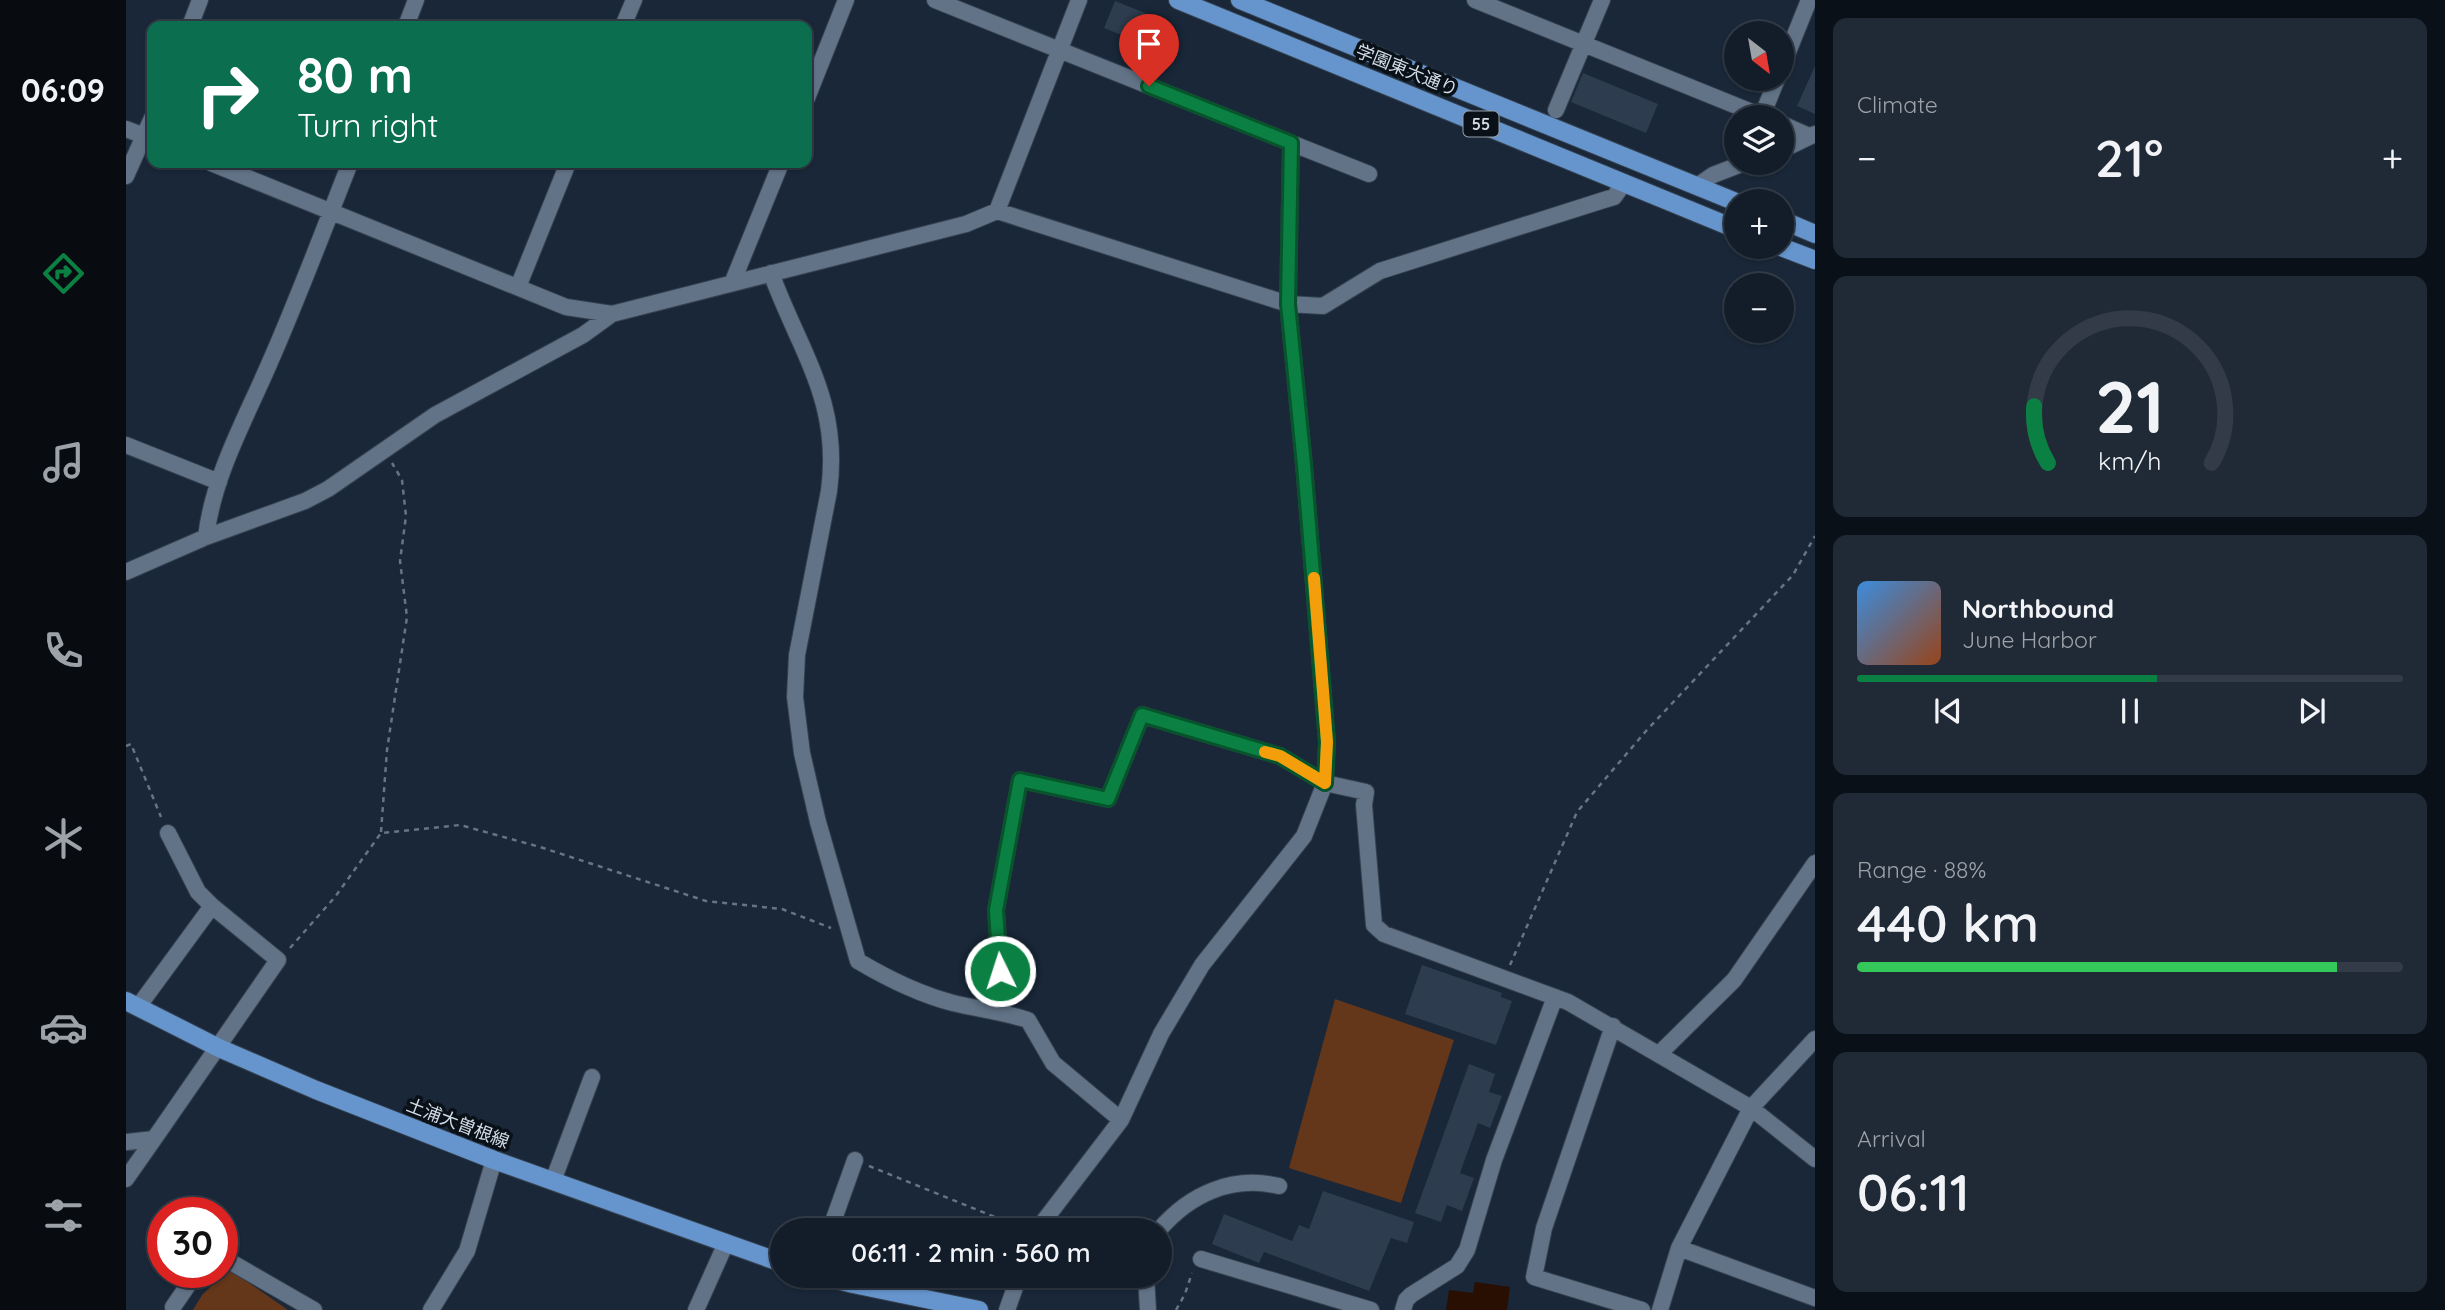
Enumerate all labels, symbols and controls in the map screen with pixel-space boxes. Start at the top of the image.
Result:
pin [1119,14,1179,86]
north arrow [1724,21,1794,91]
map controls [1724,21,1794,343]
icon: arrive [1130,25,1168,63]
street label: 学園東大通り [1353,39,1461,101]
text: 80 m [297,44,413,105]
icon: right [182,49,273,140]
text: 06:09 [21,70,105,110]
text: Climate [1857,90,1938,119]
text: Turn right [297,105,438,145]
button: layers [1724,105,1794,175]
road number: 55 [1464,112,1498,136]
text: 21° [2095,125,2163,190]
text: − [1857,134,1877,182]
text: + [2382,134,2403,182]
button: + [1724,189,1794,259]
icon: directions [39,249,88,298]
button: − [1724,273,1794,343]
text: 21 [2095,360,2165,451]
icon: music [39,438,88,487]
text: km/h [2098,444,2162,475]
text: Northbound [1962,592,2114,625]
text: June Harbor [1962,625,2097,654]
icon: phone [39,626,88,675]
icon: previous [1929,692,1967,730]
icon: pause [2111,692,2149,730]
icon: next [2293,692,2331,730]
icon: climate [39,814,88,863]
text: Range · 88% [1857,855,1986,884]
text: 440 km [1857,890,2039,955]
position arrow [963,934,1037,1008]
icon: car [39,1003,88,1052]
street label: 土浦大曽根線 [403,1093,513,1153]
text: Arrival [1857,1124,1926,1153]
text: 06:11 [1857,1159,1970,1224]
icon: filters [39,1191,88,1240]
speed limit sign: 30 [147,1197,238,1288]
text: 06:11 · 2 min · 560 m [851,1236,1091,1269]

